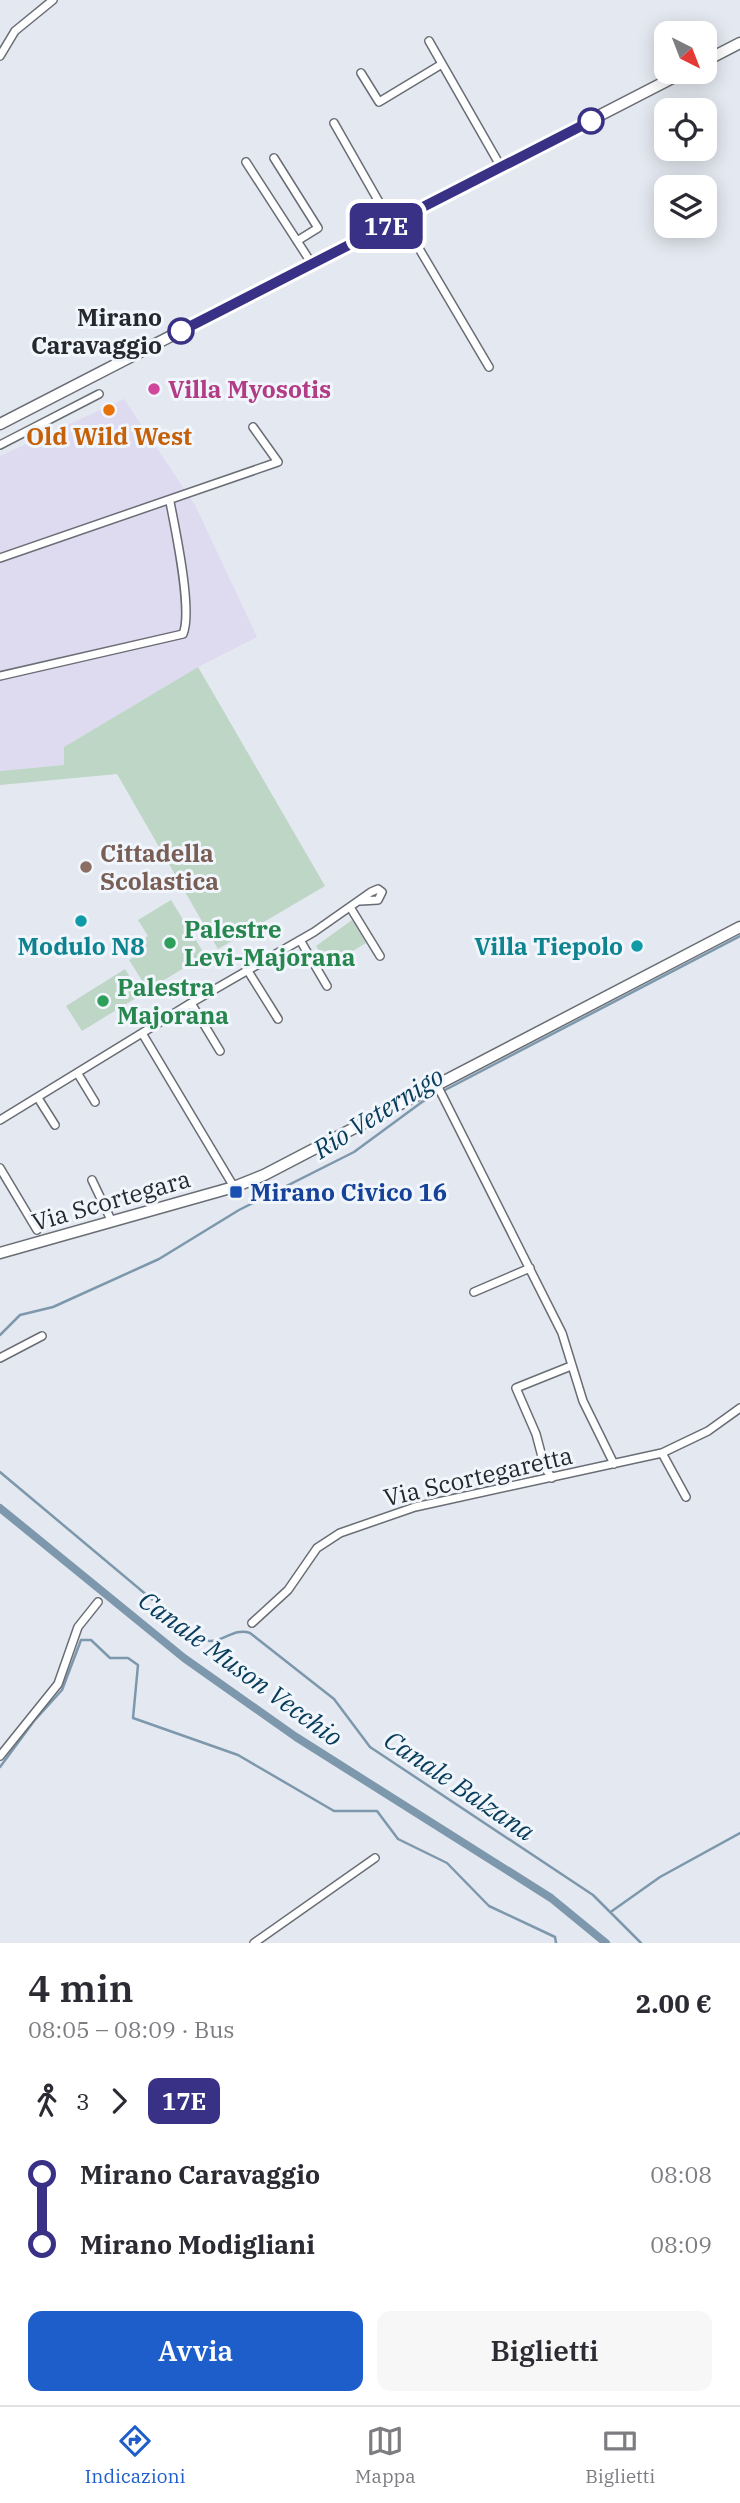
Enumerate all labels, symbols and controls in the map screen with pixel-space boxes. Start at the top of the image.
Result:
north arrow [654,21,718,84]
map controls [654,21,717,238]
button: locate [654,98,717,161]
unlabelled marker [578,108,604,134]
button: layers [654,175,717,238]
line badge: 17E [346,203,426,249]
text: 17E [364,210,408,242]
place label: Mirano Caravaggio [31,301,162,361]
marker: Mirano Caravaggio [168,318,194,344]
place label: Villa Myosotis [168,373,331,405]
marker: Villa Myosotis [146,381,162,397]
marker: Old Wild West [101,402,117,418]
place label: Old Wild West [26,420,192,452]
place label: Cittadella Scolastica [100,837,219,897]
marker: Cittadella Scolastica [78,859,94,875]
marker: Modulo N8 [73,913,89,929]
place label: Palestre Levi-Majorana [184,913,356,973]
place label: Modulo N8 [17,930,145,962]
place label: Villa Tiepolo [474,930,623,962]
marker: Palestre Levi-Majorana [162,935,178,951]
marker: Villa Tiepolo [629,938,645,954]
place label: Palestra Majorana [117,971,229,1031]
marker: Palestra Majorana [95,993,111,1009]
water label: Rio Veternigo [305,1058,450,1166]
street label: Via Scortegara [28,1162,194,1238]
place label: Mirano Civico 16 [250,1176,447,1208]
marker: Mirano Civico 16 [228,1184,244,1200]
street label: Via Scortegaretta [380,1439,576,1513]
water label: Canale Muson Vecchio [132,1583,350,1753]
water label: Canale Balzana [378,1722,542,1848]
text: 4 min [28,1963,134,2012]
text: 2.00 € [636,1986,712,2020]
text: 08:05 – 08:09 · Bus [28,2014,235,2044]
icon: walk [28,2082,66,2120]
icon: forward [100,2082,138,2120]
text: 17E [162,2085,206,2117]
text: 3 [76,2086,90,2116]
text: Mirano Caravaggio [80,2157,320,2191]
text: 08:08 [650,2159,712,2189]
text: Mirano Modigliani [80,2227,315,2261]
text: 08:09 [650,2229,712,2259]
button: Avvia [28,2311,363,2391]
button: Biglietti [377,2311,712,2391]
tab: Indicazioni [85,2422,186,2488]
tab: Mappa [355,2422,416,2488]
tab: Biglietti [585,2422,655,2488]

